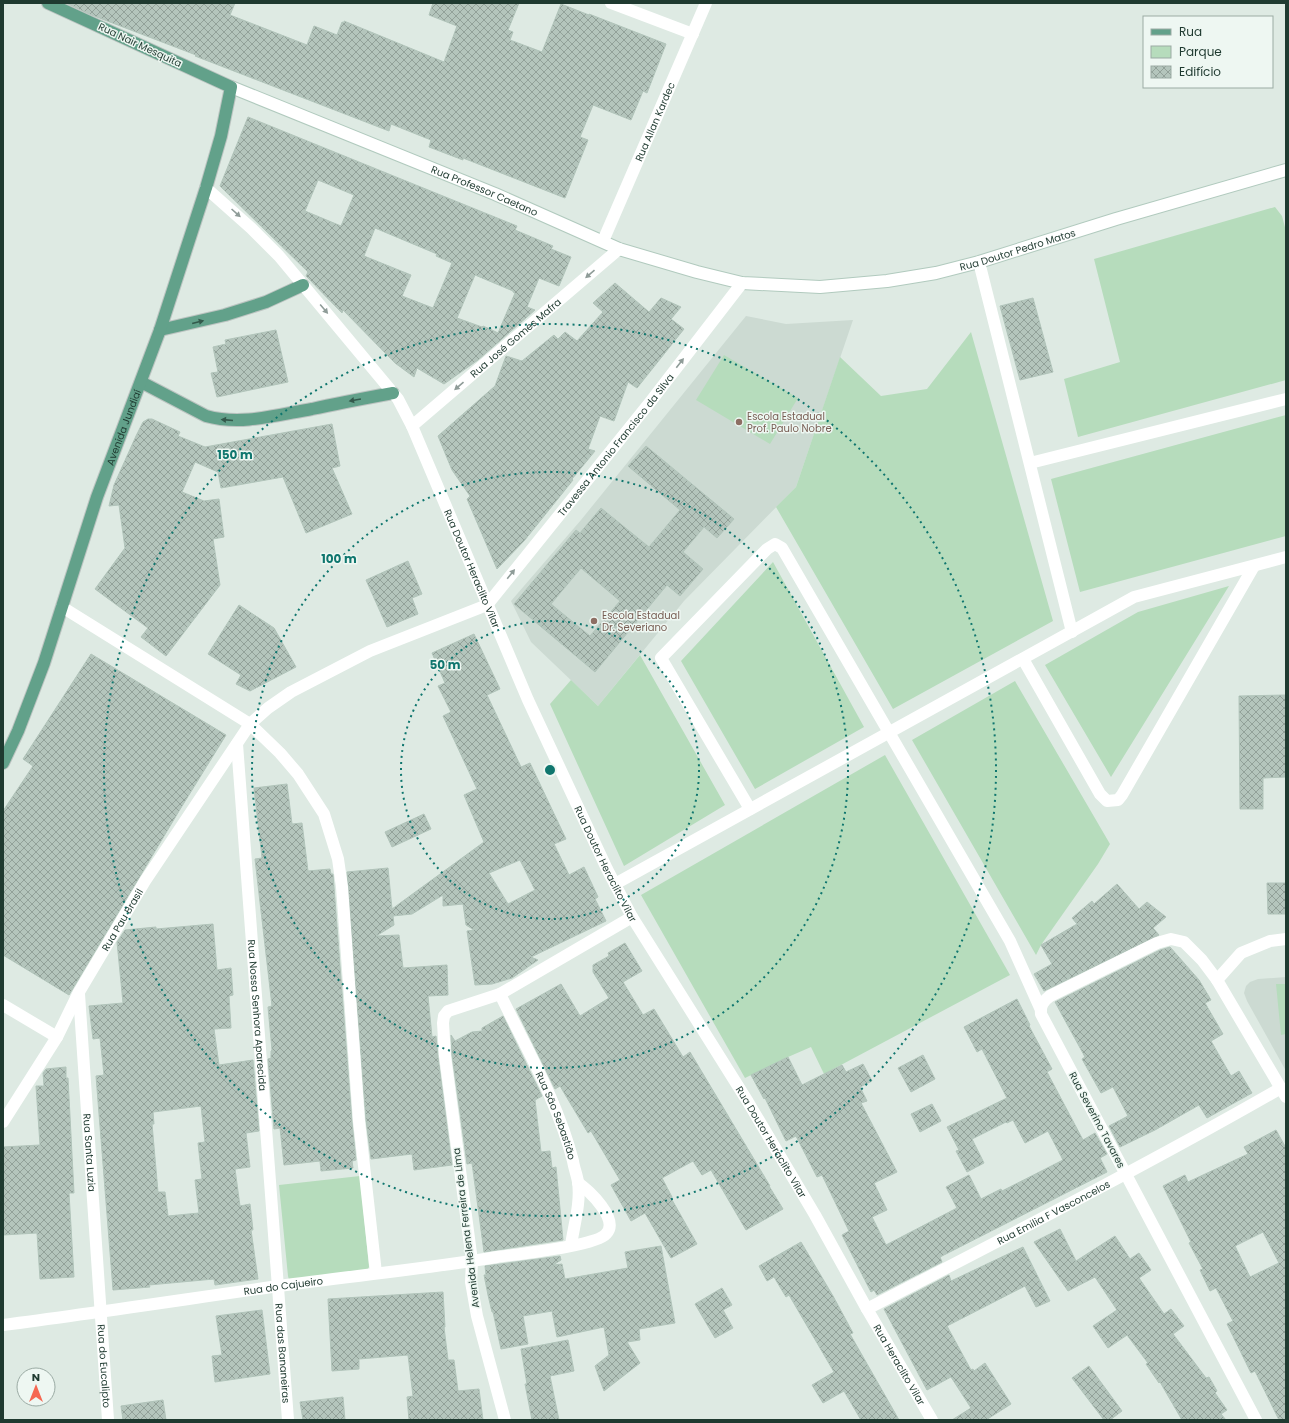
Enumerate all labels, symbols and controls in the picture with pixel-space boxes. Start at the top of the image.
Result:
legend [1143,16,1273,88]
street label: Rua Nair Mesquita [96,19,184,71]
text: Rua [1179,23,1202,40]
text: Parque [1179,43,1222,60]
text: Edifício [1179,63,1221,80]
street label: Rua Allan Kardec [631,80,678,164]
street label: Rua Professor Caetano [429,161,540,220]
one-way arrow [231,209,241,218]
street label: Rua Doutor Pedro Matos [958,225,1077,274]
one-way arrow [585,269,594,278]
street label: Rua José Gomes Mafra [467,294,564,381]
one-way arrow [319,304,328,314]
one-way arrow [193,319,205,325]
one-way arrow [676,358,684,369]
street label: Travessa Antonio Francisco da Silva [554,370,677,519]
one-way arrow [454,381,464,390]
street label: Avenida Jundiaí [102,387,145,467]
one-way arrow [349,398,361,404]
place label: Escola Estadual Prof. Paulo Nobre [747,409,832,436]
one-way arrow [221,417,233,424]
marker: Escola Estadual Prof. Paulo Nobre [734,417,744,427]
text: 150 m [217,446,253,463]
street label: Rua Doutor Heraclito Vilar [441,507,504,631]
text: 100 m [321,550,357,567]
one-way arrow [507,569,516,580]
place label: Escola Estadual Dr. Severiano [602,608,680,635]
marker: Escola Estadual Dr. Severiano [589,616,599,626]
text: 50 m [430,656,461,673]
centre of rings [543,763,557,777]
street label: Rua Doutor Heraclito Vilar [571,803,641,925]
street label: Rua Pau Brasil [98,886,146,954]
street label: Rua Nossa Senhora Aparecida [244,939,271,1092]
street label: Rua São Sebastião [532,1069,580,1161]
street label: Rua Severino Tavares [1065,1069,1129,1171]
street label: Rua Doutor Heraclito Vilar [732,1083,811,1201]
street label: Rua Santa Luzia [80,1113,100,1192]
street label: Avenida Helena Ferreira de Lima [449,1147,483,1309]
street label: Rua Emilia F Vasconcelos [994,1176,1113,1248]
street label: Rua do Cajueiro [243,1273,324,1298]
street label: Rua das Bananeiras [272,1303,294,1404]
street label: Rua Heraclito Vilar [870,1321,929,1408]
street label: Rua do Eucalipto [94,1324,115,1409]
north arrow [16,1367,56,1407]
text: N [32,1369,40,1385]

